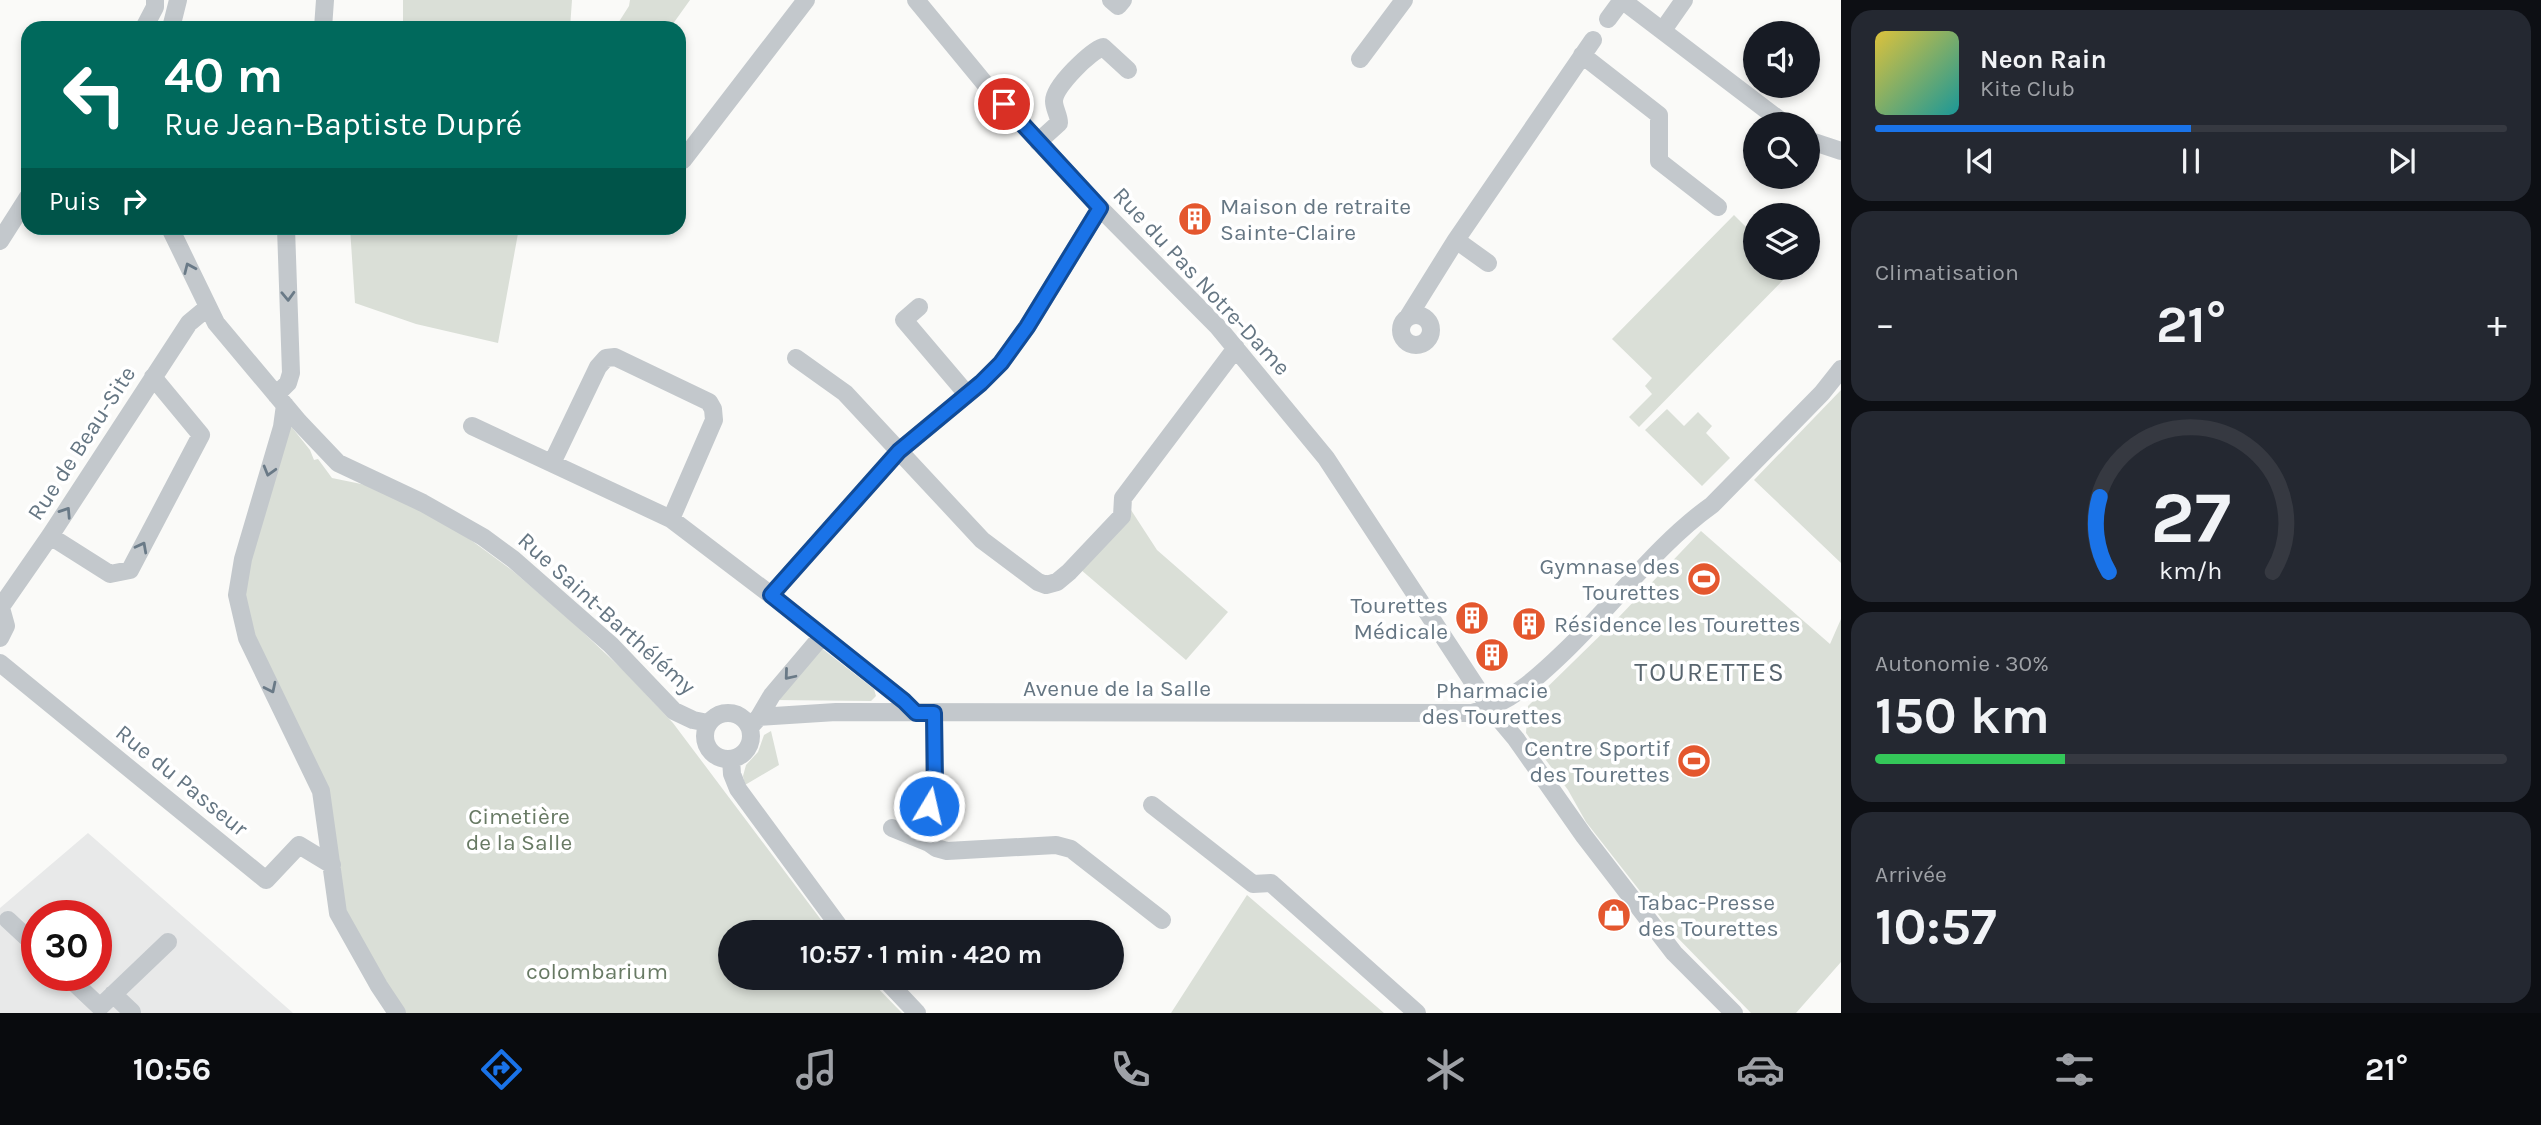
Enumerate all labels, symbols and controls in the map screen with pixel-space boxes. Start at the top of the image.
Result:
map controls [1743,21,1820,280]
button: sound [1743,21,1820,98]
text: Neon Rain [1980,44,2107,75]
text: 40 m [164,47,283,104]
icon: left [49,49,140,140]
pin [974,74,1034,134]
text: Kite Club [1980,75,2075,102]
icon: arrive [985,85,1023,123]
text: Rue Jean-Baptiste Dupré [164,106,522,143]
button: search [1743,112,1820,189]
icon: previous [1961,142,1999,180]
icon: pause [2172,142,2210,180]
icon: next [2383,142,2421,180]
icon: right [115,182,153,220]
street label: Rue du Pas Notre-Dame [1107,182,1296,381]
text: Puis [49,186,101,217]
place label: Maison de retraite Sainte-Claire [1220,193,1411,246]
building icon: Maison de retraite Sainte-Claire [1176,200,1214,238]
button: layers [1743,203,1820,280]
text: Climatisation [1875,259,2019,286]
one-way arrow [183,263,197,275]
one-way arrow [281,290,296,301]
text: 21° [2156,294,2226,355]
text: − [1875,302,1895,347]
text: + [2487,302,2507,347]
street label: Rue de Beau-Site [22,361,141,525]
one-way arrow [262,465,277,477]
text: 27 [2151,476,2231,561]
one-way arrow [57,506,70,519]
street label: Rue Saint-Barthélémy [512,527,701,700]
one-way arrow [134,542,147,554]
place label: Gymnase des Tourettes [1540,553,1680,606]
text: km/h [2159,556,2223,585]
sports icon: Gymnase des Tourettes [1685,560,1723,598]
place label: Tourettes Médicale [1350,592,1448,645]
building icon: Tourettes Médicale [1453,599,1491,637]
building icon: Résidence les Tourettes [1510,605,1548,643]
place label: Résidence les Tourettes [1554,611,1801,638]
building icon: Pharmacie des Tourettes [1473,636,1511,674]
text: Autonomie · 30% [1875,650,2049,677]
district label: TOURETTES [1634,657,1786,688]
one-way arrow [785,667,797,680]
street label: Avenue de la Salle [1023,675,1211,702]
place label: Pharmacie des Tourettes [1422,677,1562,730]
one-way arrow [263,681,277,693]
text: 150 km [1875,685,2050,746]
street label: Rue du Passeur [110,719,254,842]
place label: Centre Sportif des Tourettes [1524,735,1670,788]
sports icon: Centre Sportif des Tourettes [1675,742,1713,780]
position arrow [892,769,966,843]
park label: Cimetière de la Salle [466,803,572,856]
text: Arrivée [1875,861,1947,888]
place label: Tabac-Presse des Tourettes [1638,889,1779,942]
shop icon: Tabac-Presse des Tourettes [1595,896,1633,934]
text: 10:57 [1875,896,1997,957]
speed limit sign: 30 [21,900,112,991]
text: 10:57 · 1 min · 420 m [800,939,1042,970]
park label: colombarium [526,958,668,985]
icon: directions [477,1045,526,1094]
icon: music [792,1045,841,1094]
icon: phone [1106,1045,1155,1094]
icon: climate [1421,1045,1470,1094]
icon: car [1736,1045,1785,1094]
icon: filters [2050,1045,2099,1094]
text: 10:56 [133,1051,211,1088]
text: 21° [2365,1051,2408,1088]

